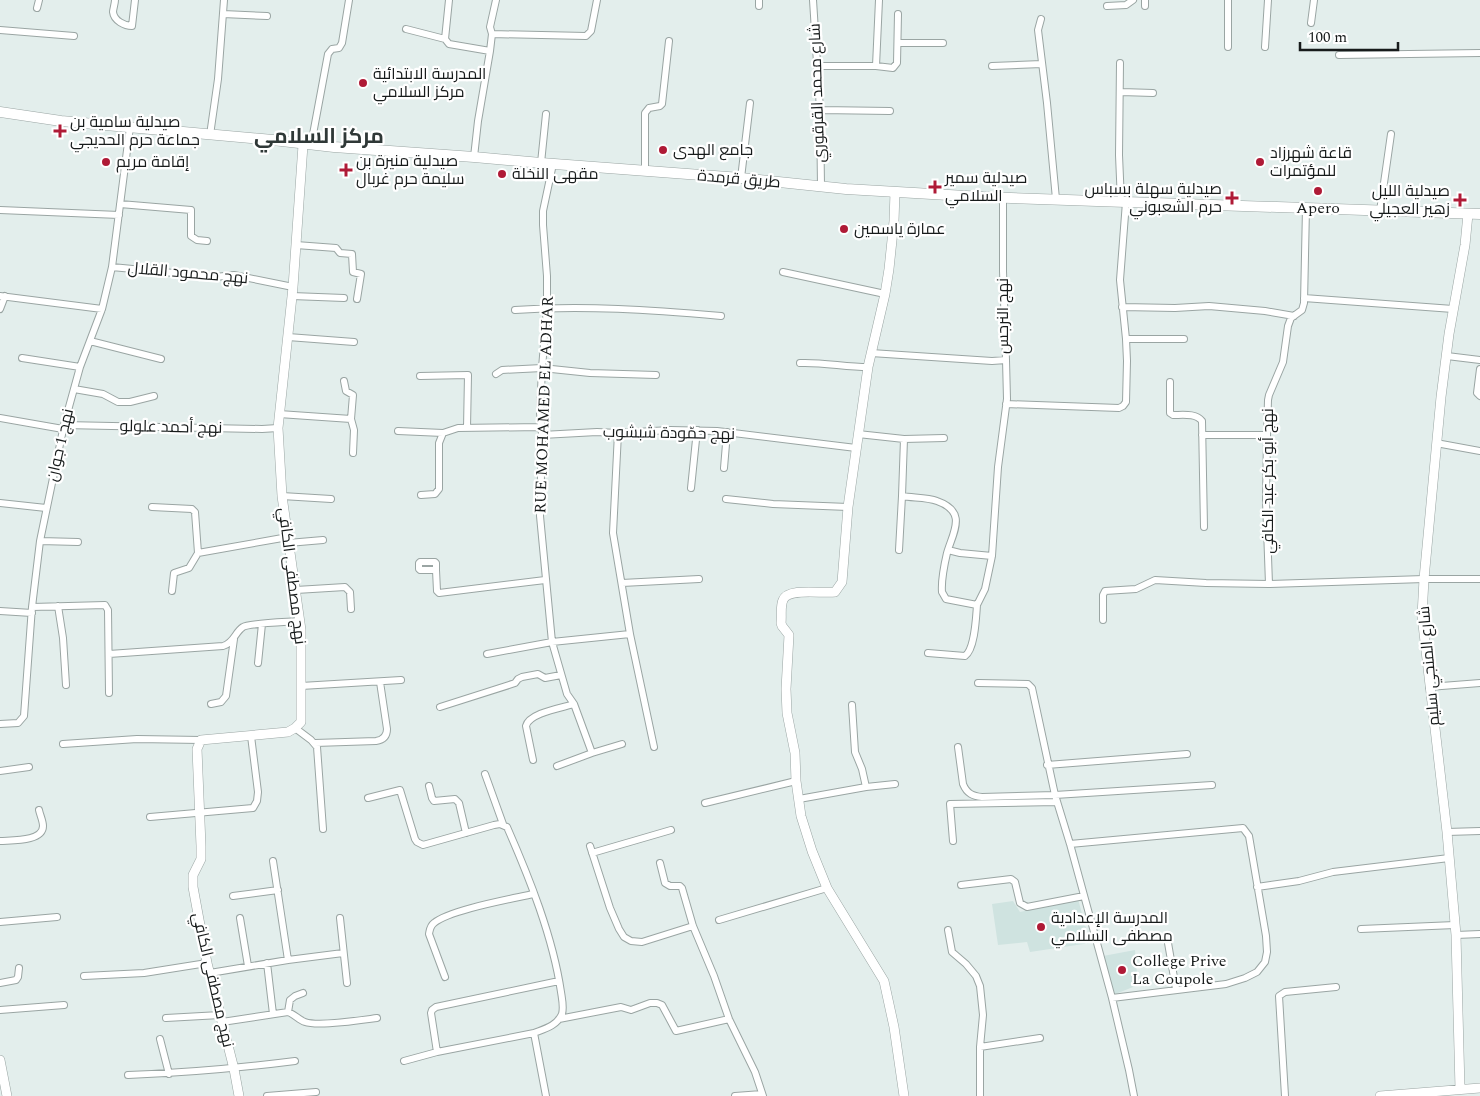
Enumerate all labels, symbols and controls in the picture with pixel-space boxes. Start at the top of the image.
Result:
scale bar [1300,20,1398,52]
street label: شارع محمد القرقوري [803,23,832,163]
text: 100 m [1308,26,1347,49]
place label: المدرسة الابتدائية مركز السلامي [373,62,486,105]
marker: المدرسة الابتدائية مركز السلامي [357,77,369,89]
place label: صيدلية سامية بن جماعة حرم الحديجي [70,110,200,153]
district label: مركز السلامي [254,121,384,153]
marker: صيدلية سامية بن جماعة حرم الحديجي [54,125,66,137]
place label: جامع الهدى [673,138,753,162]
place label: قاعة شهرزاد للمؤتمرات [1270,141,1352,183]
marker: جامع الهدى [657,144,669,156]
place label: صيدلية منيرة بن سليمة حرم غربال [356,149,465,191]
place label: إقامة مريم [116,150,189,174]
marker: إقامة مريم [100,156,112,168]
marker: قاعة شهرزاد للمؤتمرات [1254,156,1266,168]
place label: مقهى النخلة [512,162,598,186]
street label: طريق قرمدة [696,163,782,195]
marker: صيدلية منيرة بن سليمة حرم غربال [340,164,352,176]
place label: صيدلية سمير السلامي [944,166,1027,209]
marker: مقهى النخلة [496,168,508,180]
place label: صيدلية سهلة بسباس حرم الشعبوني [1084,177,1222,220]
place label: صيدلية الليل زهير العجيلي [1369,179,1450,222]
marker: صيدلية سمير السلامي [929,181,941,193]
marker: Apero [1312,185,1324,197]
marker: صيدلية سهلة بسباس حرم الشعبوني [1226,192,1238,204]
marker: صيدلية الليل زهير العجيلي [1454,194,1466,206]
place label: Apero [1296,196,1340,220]
place label: عمارة ياسمين [854,217,945,241]
marker: عمارة ياسمين [838,223,850,235]
street label: نهج محمود القلال [127,256,249,290]
street label: نهج النرجس [991,278,1015,354]
street label: RUE MOHAMED EL ADHAR [528,296,560,514]
street label: نهج 1 جوان [40,406,80,484]
street label: نهج أبو بكر عبد الكافي [1256,408,1281,554]
street label: نهج أحمد علولو [119,414,223,440]
street label: نهج حمّودة شبشوب [603,420,735,446]
street label: نهج مصطفى الكافي [271,506,312,646]
street label: شارع المنجي سليم [1412,605,1447,727]
place label: المدرسة الإعدادية مصطفى السلامي [1051,906,1173,949]
street label: نهج مصطفى الكافي [185,910,240,1050]
marker: المدرسة الإعدادية مصطفى السلامي [1035,921,1047,933]
place label: College Prive La Coupole [1132,949,1227,991]
marker: College Prive La Coupole [1116,964,1128,976]

